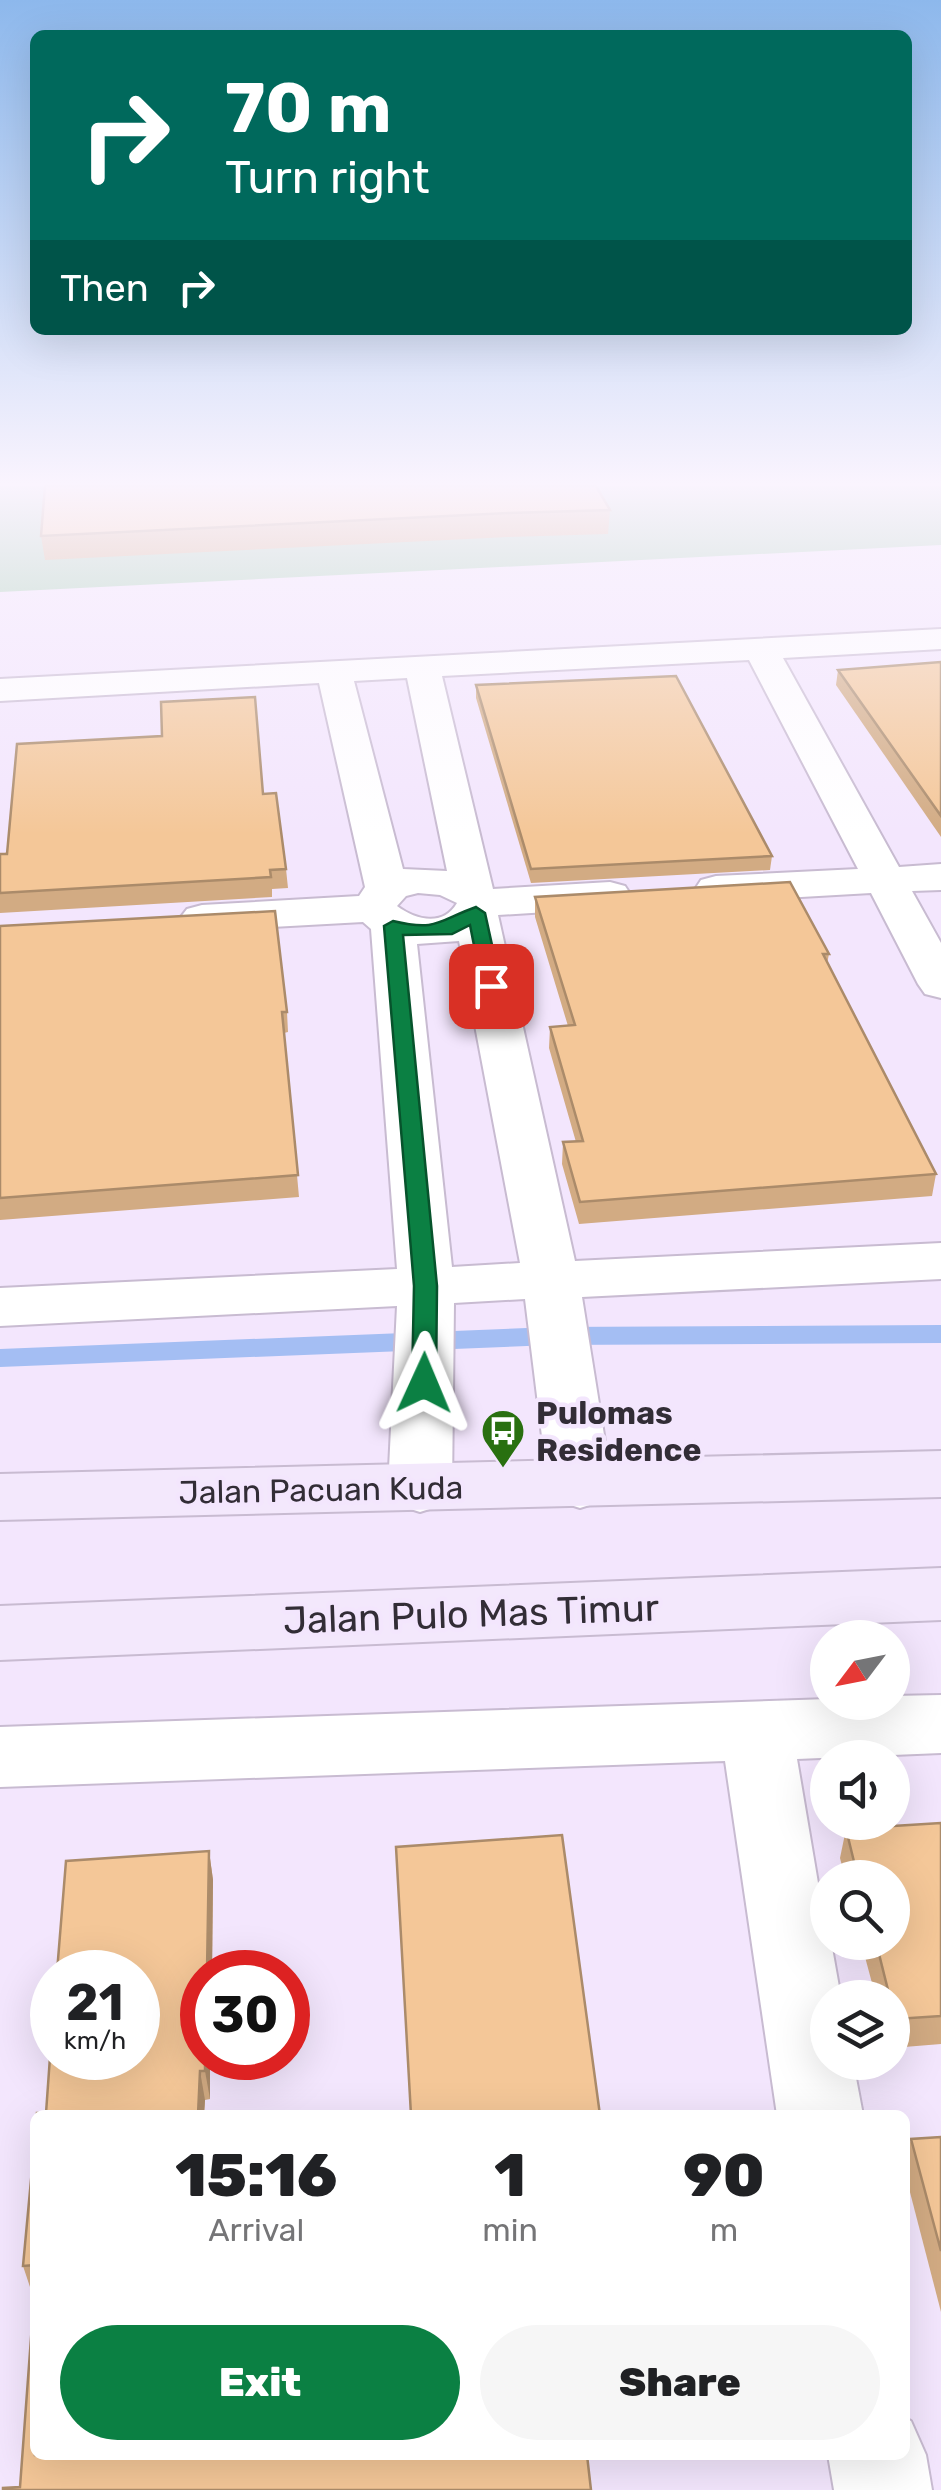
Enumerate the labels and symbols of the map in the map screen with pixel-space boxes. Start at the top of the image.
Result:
pin [449,944,534,1029]
position arrow [372,1331,476,1435]
place label: Pulomas Residence [536,1394,701,1469]
bus stop icon: Pulomas Residence [480,1408,526,1469]
street label: Jalan Pacuan Kuda [178,1469,464,1511]
street label: Jalan Pulo Mas Timur [282,1584,660,1644]
north arrow [810,1620,910,1720]
speed limit sign: 30 [180,1950,310,2080]

